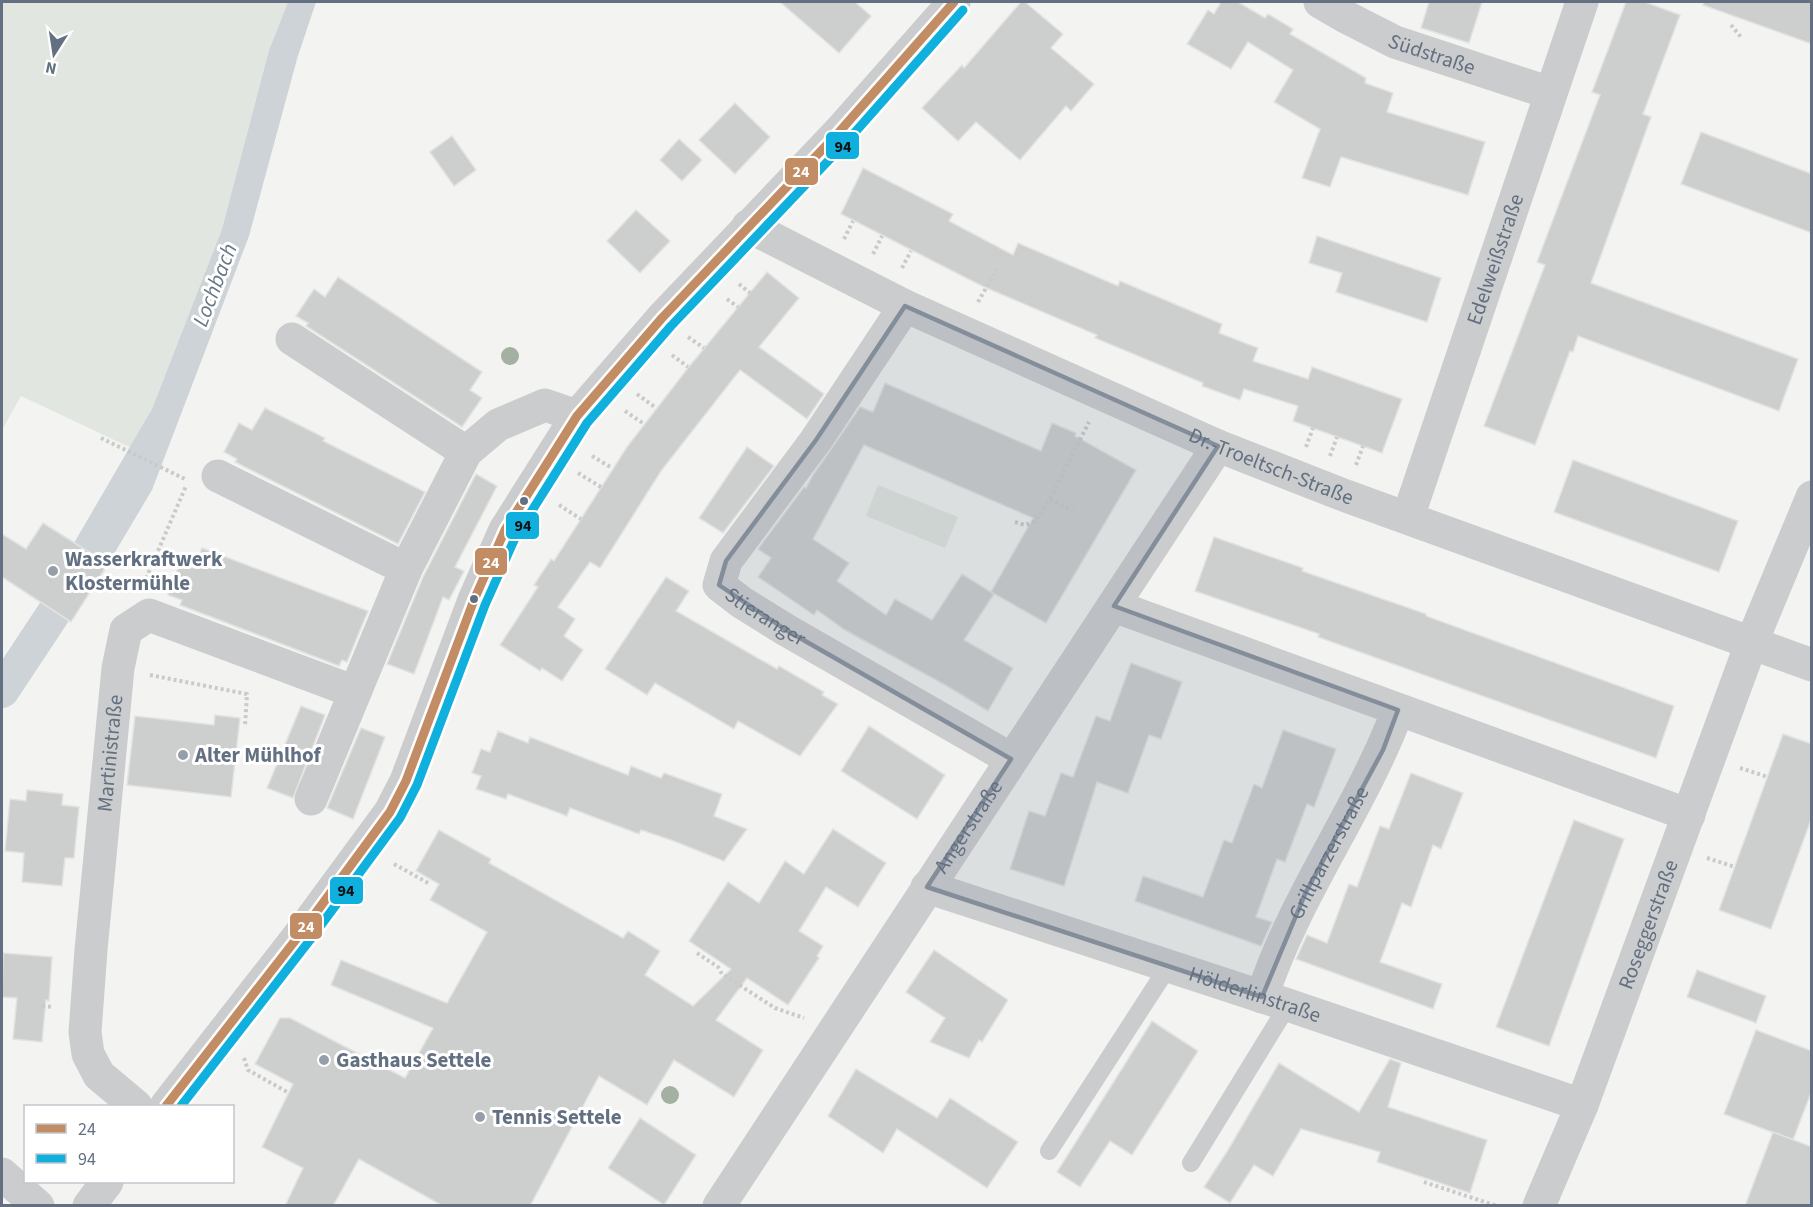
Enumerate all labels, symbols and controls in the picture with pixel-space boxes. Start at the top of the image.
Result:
north arrow [24,24,84,84]
street label: Südstraße [1383,26,1479,82]
text: N [44,56,59,80]
line badge: 94 [825,131,860,160]
text: 94 [835,136,852,158]
line badge: 24 [784,157,819,186]
text: 24 [793,161,810,183]
street label: Edelweißstraße [1459,190,1531,329]
water label: Lochbach [184,239,246,331]
street label: Dr.-Troeltsch-Straße [1184,420,1358,512]
unlabelled marker [518,495,530,507]
line badge: 94 [505,511,540,540]
text: 94 [515,515,532,537]
place label: Wasserkraftwerk Klostermühle [65,544,223,598]
line badge: 24 [474,547,508,576]
text: 24 [483,552,500,574]
marker: Wasserkraftwerk Klostermühle [46,564,60,578]
street label: Stieranger [719,580,812,654]
unlabelled marker [468,593,480,605]
street label: Martinistraße [89,693,130,813]
place label: Alter Mühlhof [194,740,322,770]
marker: Alter Mühlhof [176,748,190,762]
street label: Angerstraße [926,774,1010,879]
street label: Grillparzerstraße [1281,781,1376,925]
street label: Roseggerstraße [1611,855,1686,994]
line badge: 94 [329,876,364,905]
text: 94 [338,880,355,902]
line badge: 24 [289,912,323,940]
text: 24 [298,916,315,938]
street label: Hölderlinstraße [1185,959,1325,1030]
place label: Gasthaus Settele [336,1045,491,1075]
marker: Gasthaus Settele [317,1053,331,1067]
place label: Tennis Settele [492,1102,622,1132]
legend [24,1105,234,1183]
marker: Tennis Settele [473,1110,487,1124]
text: 24 [78,1117,96,1142]
text: 94 [78,1147,96,1172]

